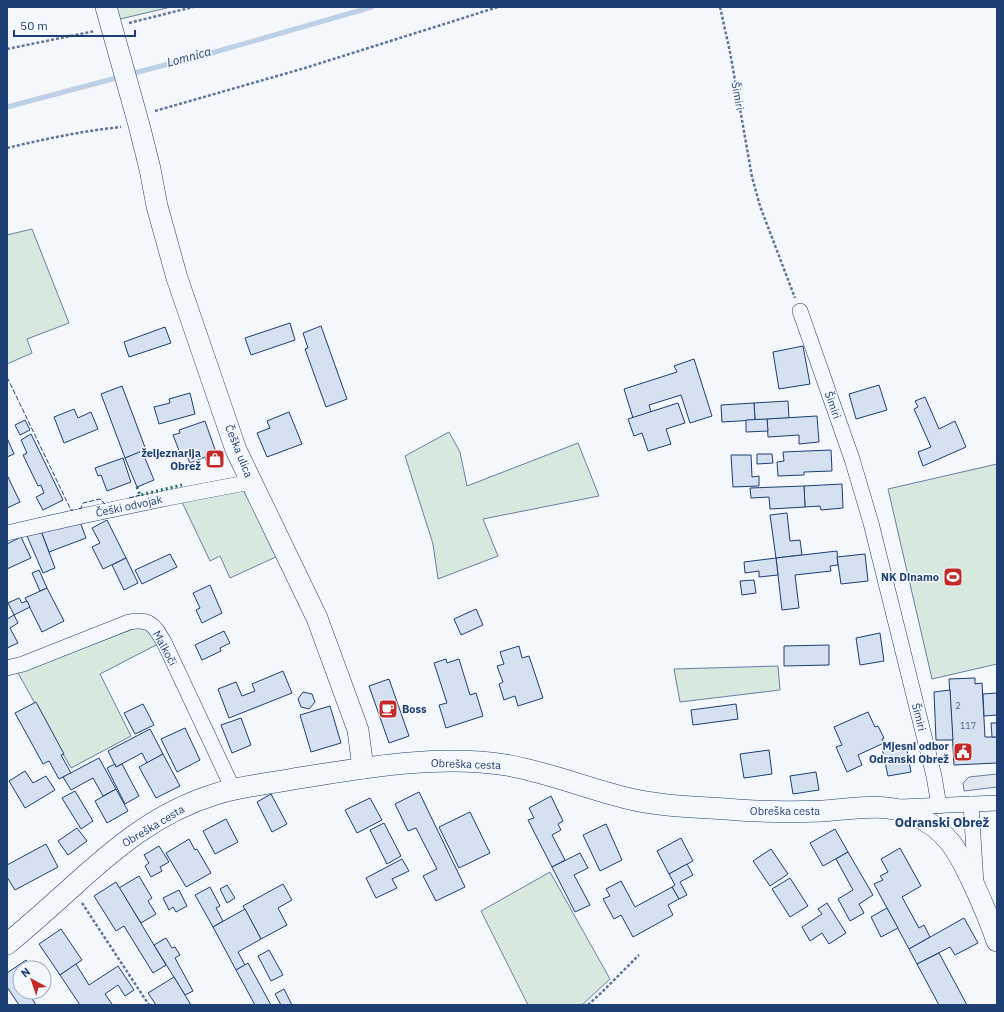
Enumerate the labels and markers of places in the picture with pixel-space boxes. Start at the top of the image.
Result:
place label: željeznarija Obrež [141,446,201,473]
shop icon: željeznarija Obrež [204,448,226,470]
sports icon: NK Dinamo [942,566,964,588]
place label: NK Dinamo [881,570,939,584]
cafe icon: Boss [377,698,399,720]
place label: Boss [402,702,427,716]
place label: Mjesni odbor Odranski Obrež [869,739,950,766]
public building icon: Mjesni odbor Odranski Obrež [952,741,974,763]

